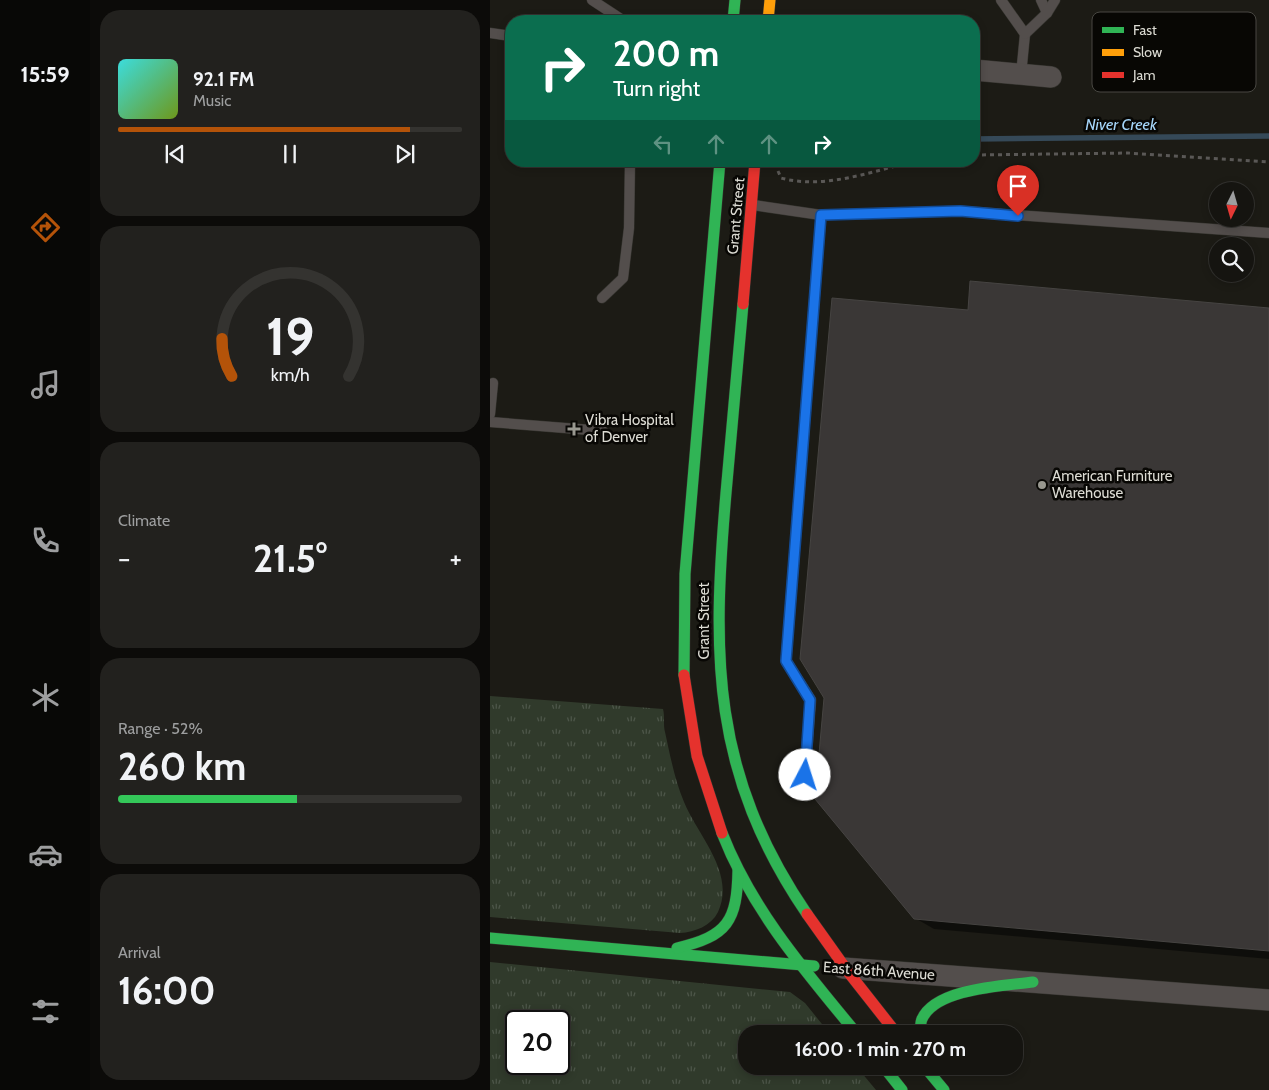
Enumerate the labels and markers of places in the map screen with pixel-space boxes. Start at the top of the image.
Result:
pin [997,165,1039,216]
place label: Vibra Hospital of Denver [585,411,674,446]
marker: Vibra Hospital of Denver [567,422,581,436]
place label: American Furniture Warehouse [1052,467,1173,502]
marker: American Furniture Warehouse [1036,479,1048,491]

